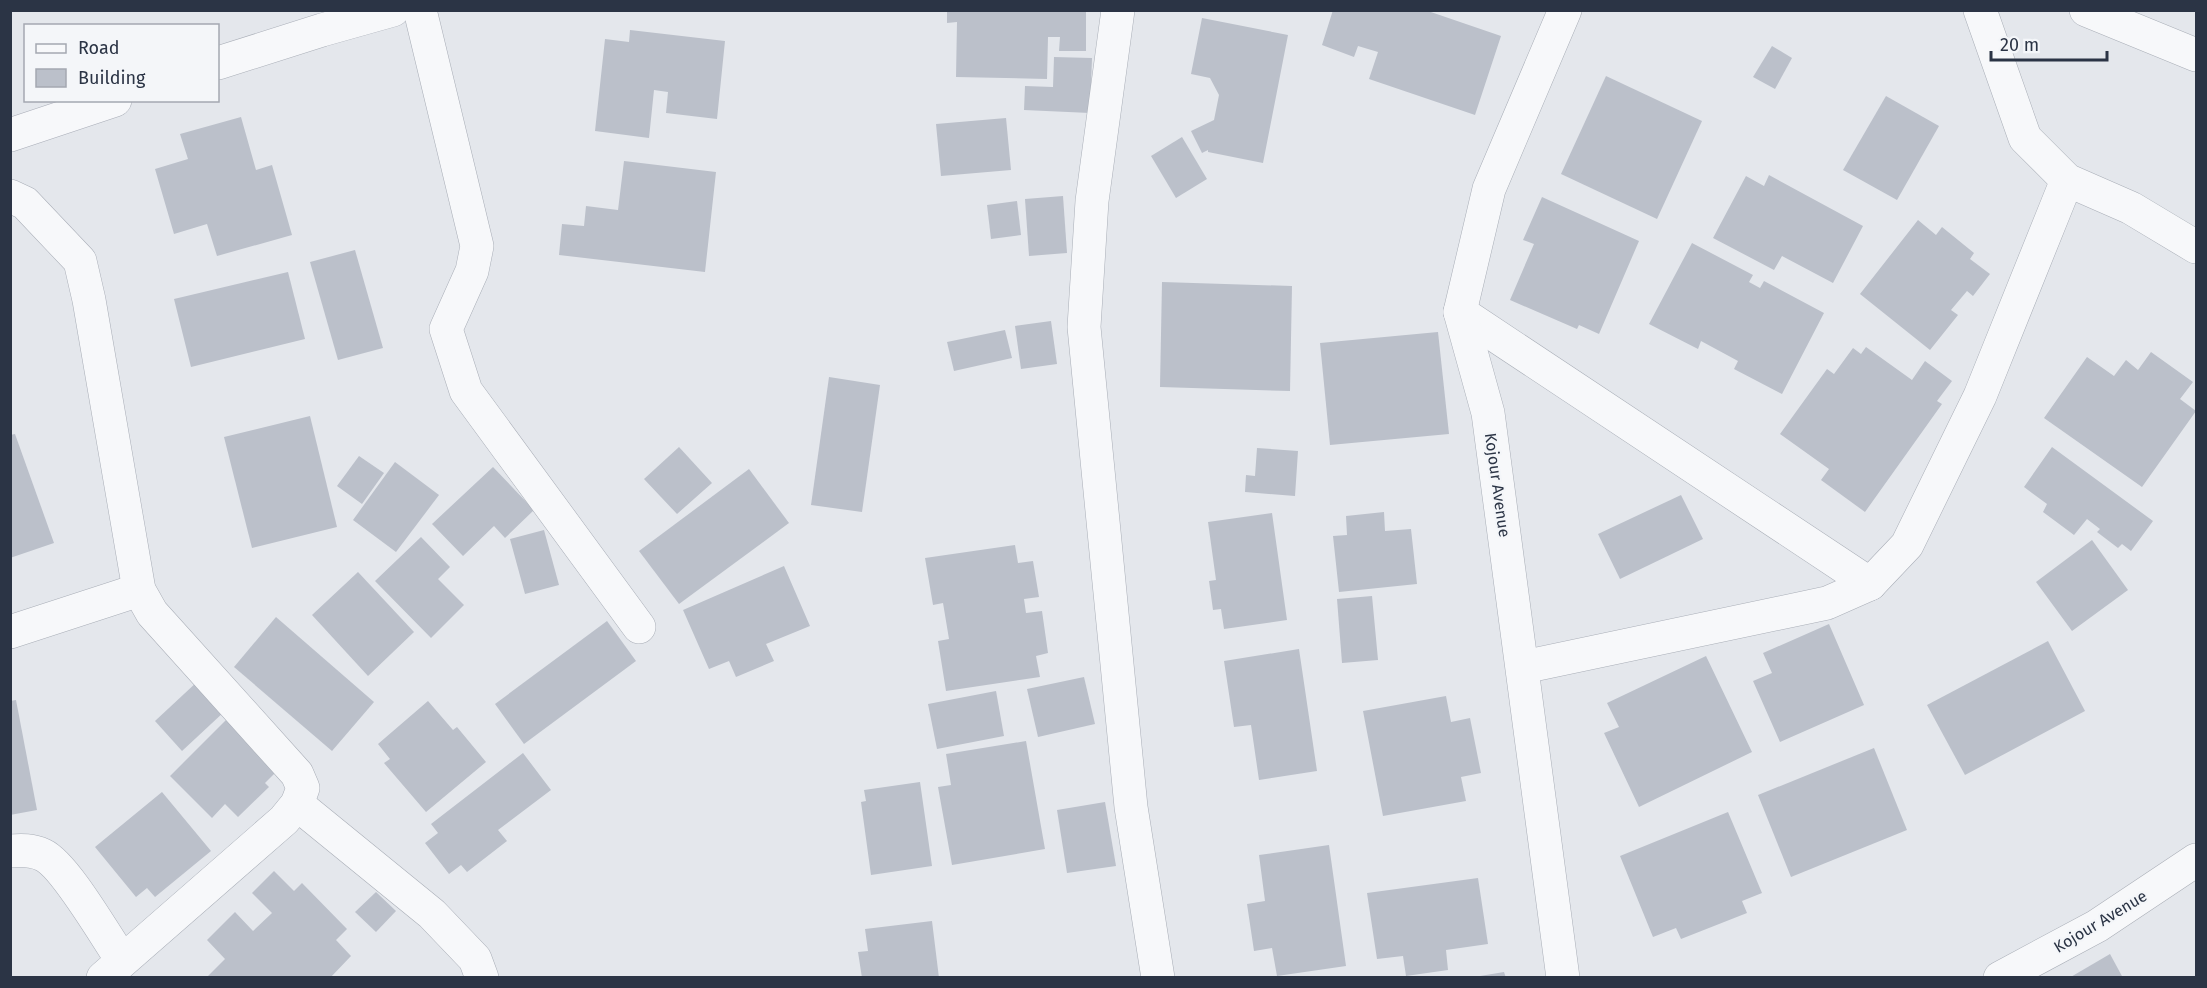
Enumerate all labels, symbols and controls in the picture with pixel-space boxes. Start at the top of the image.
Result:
legend [24,24,219,102]
scale bar [1991,24,2106,62]
text: 20 m [2000,34,2039,56]
text: Road [78,37,120,59]
text: Building [78,67,146,89]
street label: Kojour Avenue [1481,432,1514,538]
street label: Kojour Avenue [2050,886,2150,957]

